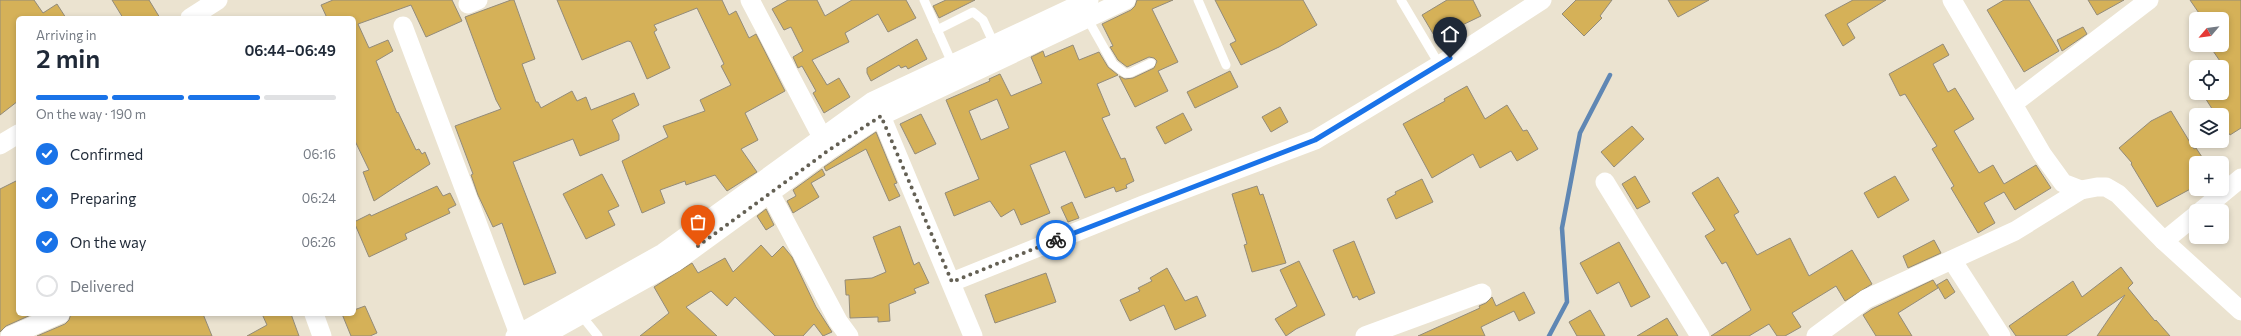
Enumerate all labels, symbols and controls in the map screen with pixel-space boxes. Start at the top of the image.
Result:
north arrow [2189,12,2229,52]
map controls [2189,12,2229,244]
pin [1433,17,1467,58]
icon: home [1439,23,1461,45]
text: Arriving in [36,27,96,43]
text: 06:44–06:49 [244,41,336,59]
text: 2 min [36,42,100,73]
button: locate [2189,60,2229,100]
text: On the way · 190 m [36,106,146,122]
button: layers [2189,108,2229,148]
icon: check [36,143,58,165]
text: Confirmed [70,145,143,163]
text: 06:16 [303,146,336,162]
button: + [2189,156,2229,196]
icon: check [36,187,58,209]
text: Preparing [70,189,136,207]
text: 06:24 [302,190,336,206]
button: − [2189,204,2229,244]
pin [681,205,715,246]
icon: bag [687,211,709,233]
courier [1036,220,1076,260]
icon: bike [1045,229,1067,251]
icon: check [36,231,58,253]
text: On the way [70,233,147,251]
text: 06:26 [301,234,336,250]
text: Delivered [70,277,134,295]

